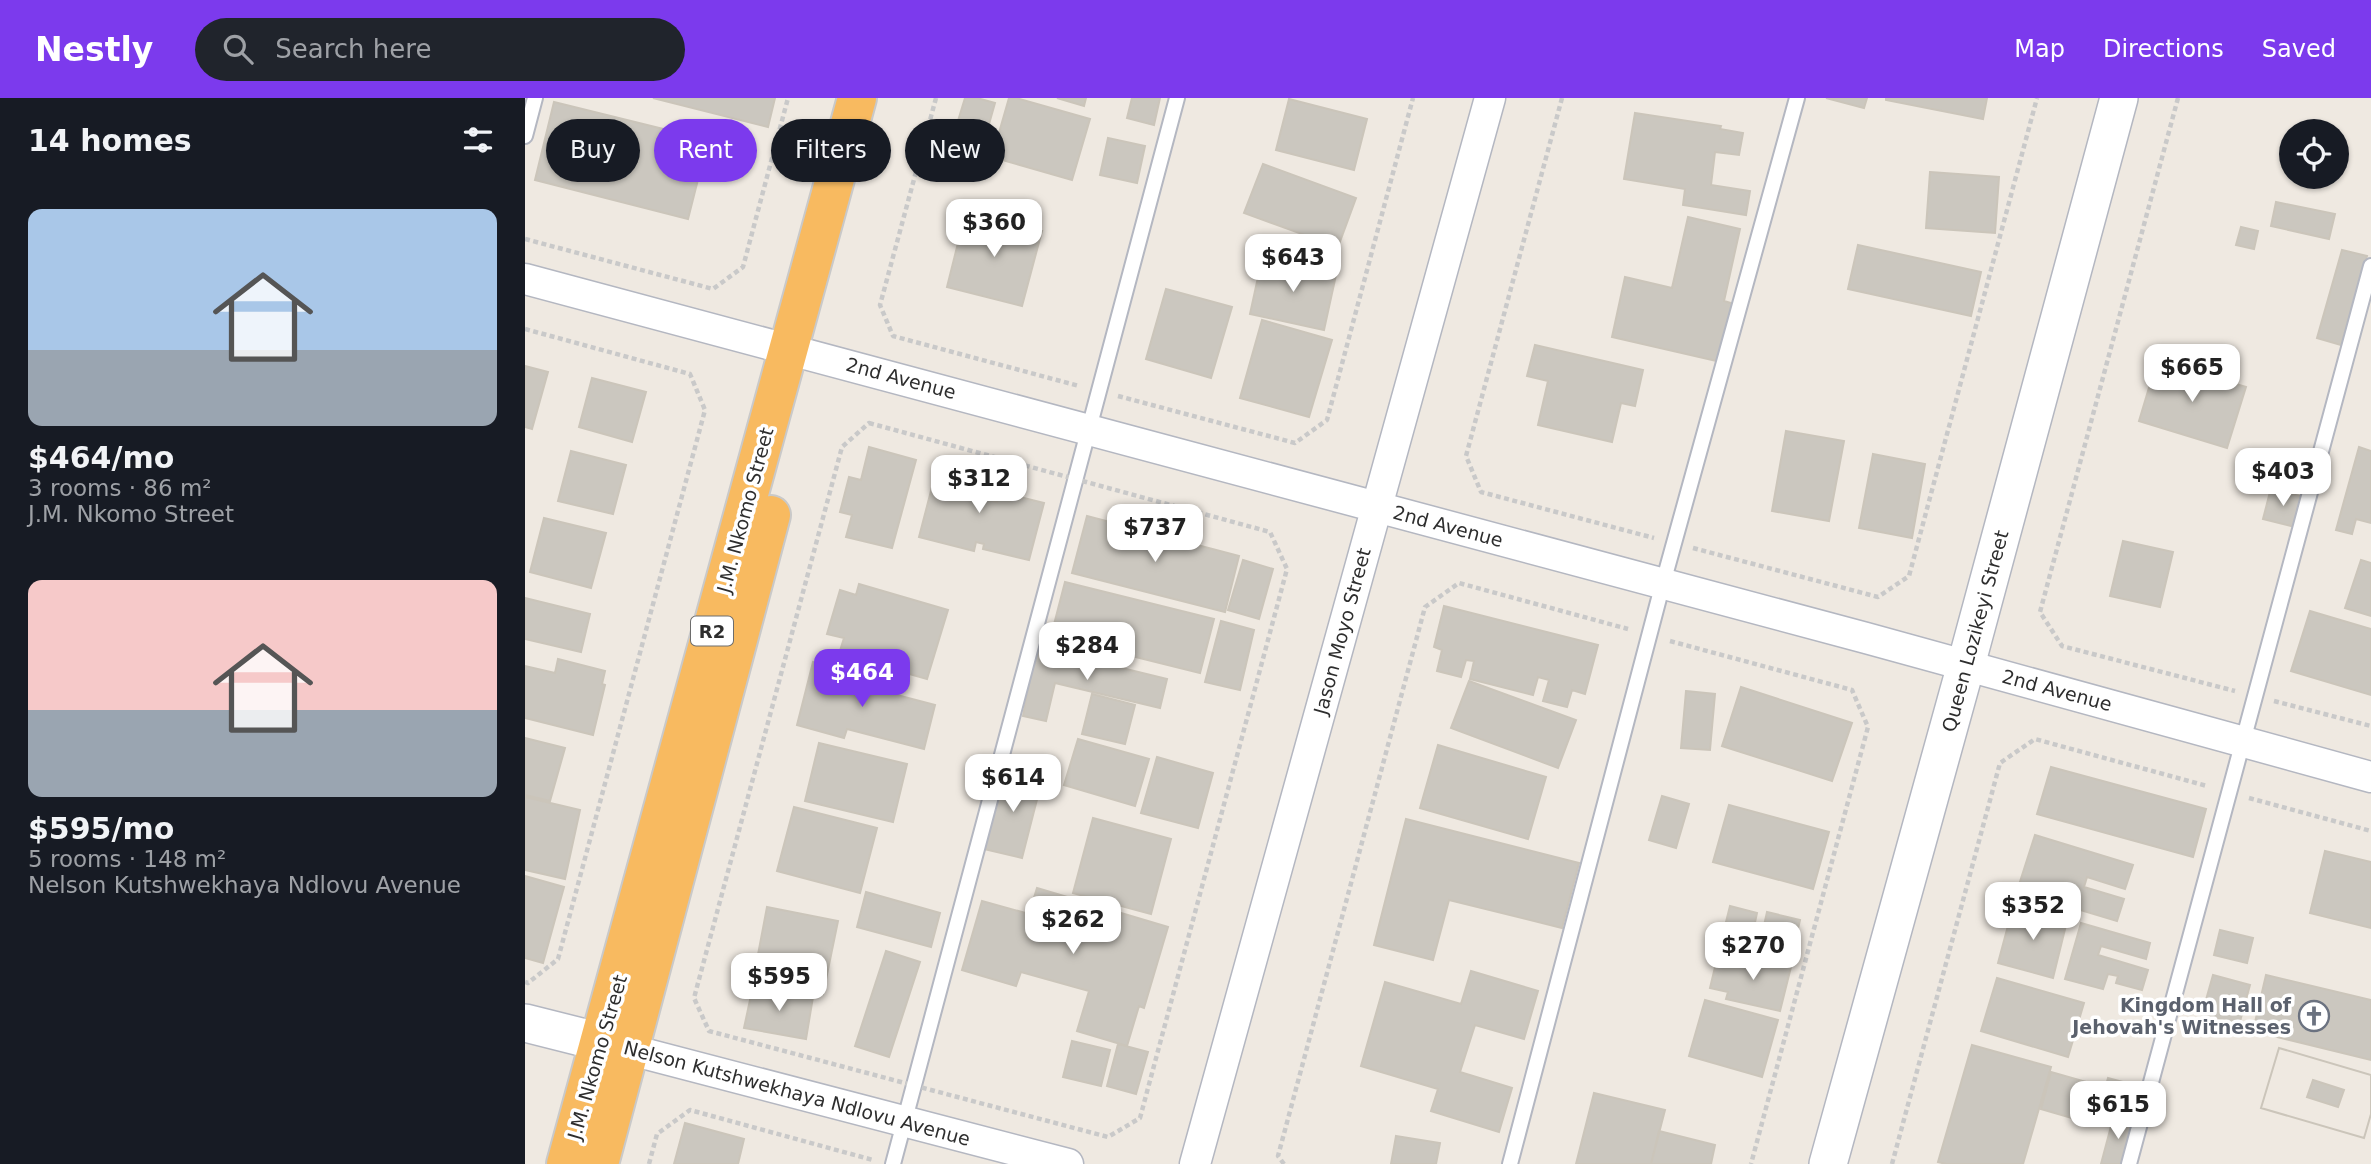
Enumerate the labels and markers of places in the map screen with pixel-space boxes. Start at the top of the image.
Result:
pin: $360 [953,200,1035,259]
pin: $643 [1252,234,1334,294]
pin: $665 [2151,344,2233,404]
pin: $403 [2242,448,2324,508]
pin: $312 [938,456,1020,515]
pin: $737 [1114,504,1196,564]
pin: $284 [1046,622,1128,682]
pin: $464 [821,650,903,709]
pin: $614 [972,754,1054,814]
pin: $352 [1992,882,2074,942]
pin: $262 [1032,896,1114,956]
pin: $270 [1712,922,1794,982]
pin: $595 [738,954,820,1013]
place label: Kingdom Hall of Jehovah's Witnesses [2070,994,2292,1038]
church icon: Kingdom Hall of Jehovah's Witnesses [2297,999,2331,1033]
pin: $615 [2077,1082,2159,1141]

